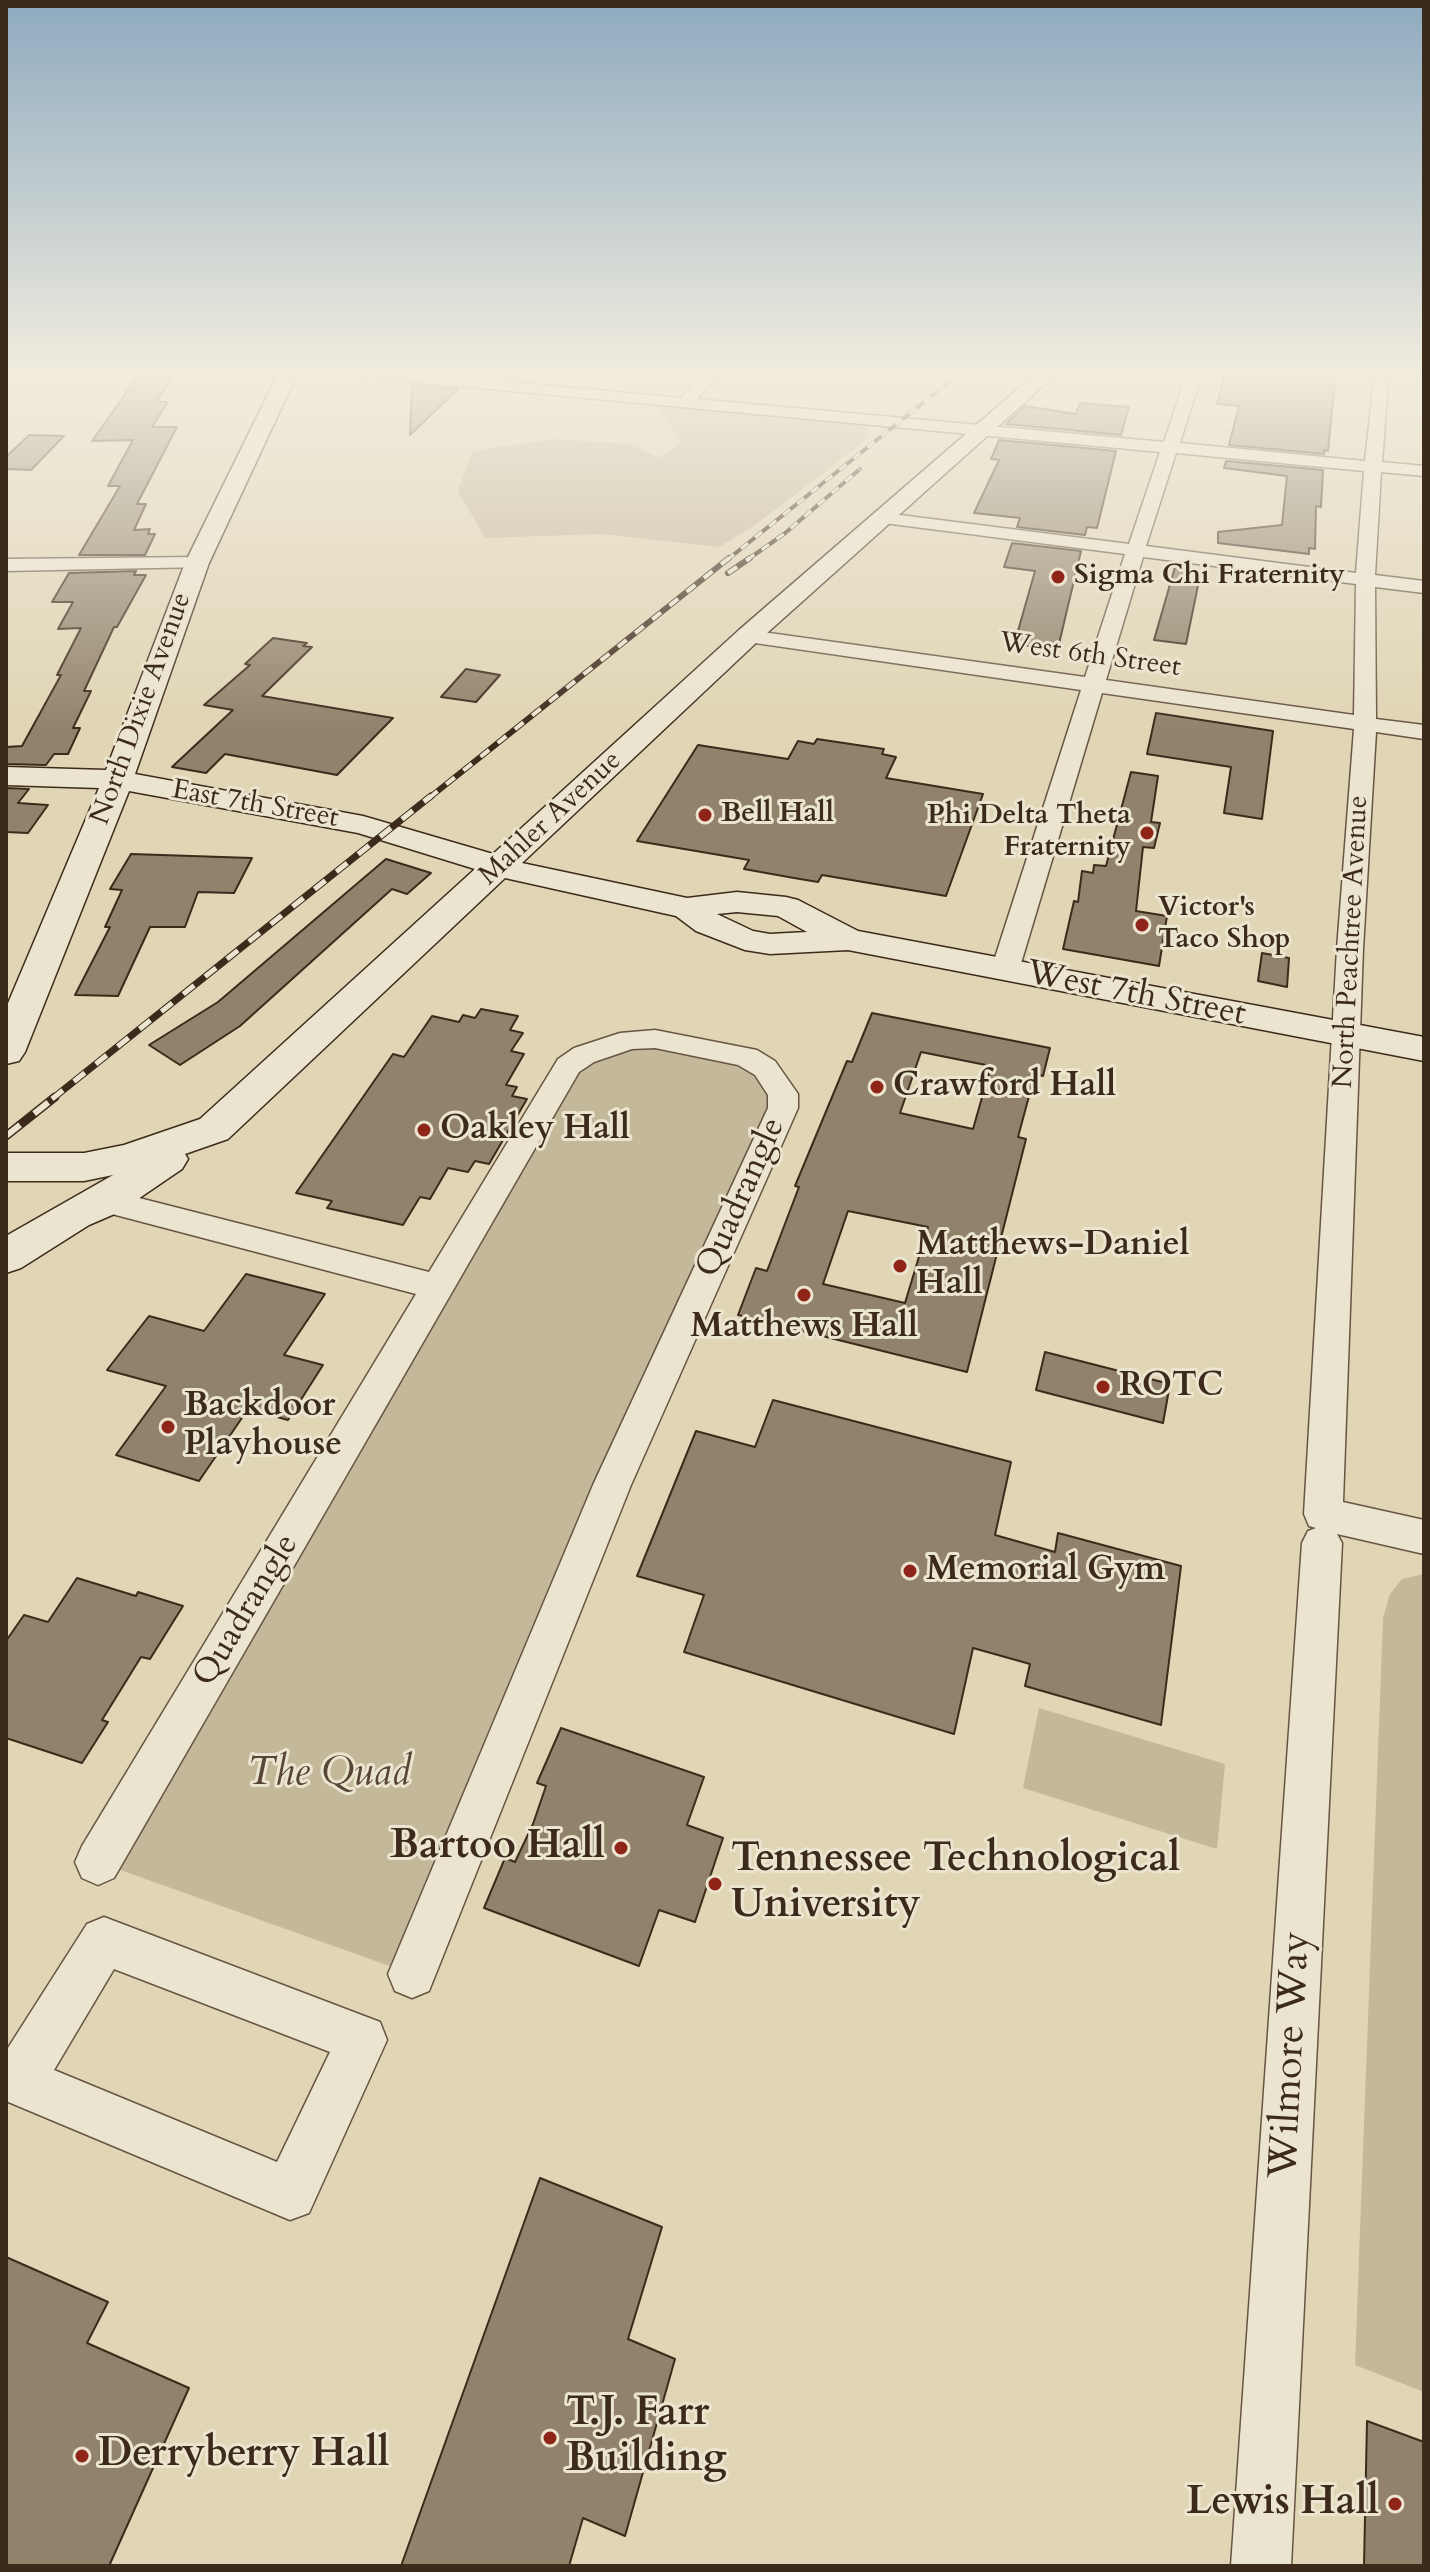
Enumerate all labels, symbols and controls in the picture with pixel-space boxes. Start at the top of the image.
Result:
place label: Sigma Chi Fraternity [1074,560,1345,594]
marker: Sigma Chi Fraternity [1049,568,1067,586]
street label: North Dixie Avenue [84,588,200,830]
street label: West 6th Street [997,627,1183,685]
street label: Mahler Avenue [473,745,629,893]
street label: East 7th Street [169,774,341,836]
street label: North Peachtree Avenue [1328,795,1376,1089]
place label: Bell Hall [721,798,834,832]
place label: Phi Delta Theta Fraternity [927,800,1131,866]
marker: Bell Hall [696,806,714,824]
marker: Phi Delta Theta Fraternity [1138,824,1156,842]
place label: Victor's Taco Shop [1158,892,1290,958]
marker: Victor's Taco Shop [1133,916,1151,934]
street label: West 7th Street [1023,954,1249,1036]
place label: Crawford Hall [893,1067,1116,1107]
marker: Crawford Hall [868,1078,886,1096]
place label: Oakley Hall [440,1110,630,1150]
street label: Quadrangle [689,1112,795,1284]
marker: Oakley Hall [415,1121,433,1139]
place label: Matthews-Daniel Hall [916,1226,1190,1306]
marker: Matthews-Daniel Hall [891,1257,909,1275]
marker: Matthews Hall [795,1286,813,1304]
place label: Matthews Hall [690,1308,918,1348]
place label: ROTC [1119,1367,1223,1407]
marker: ROTC [1094,1378,1112,1396]
place label: Backdoor Playhouse [184,1387,342,1466]
marker: Backdoor Playhouse [159,1418,177,1436]
street label: Quadrangle [186,1527,308,1695]
place label: Memorial Gym [926,1551,1165,1591]
marker: Memorial Gym [901,1562,919,1580]
park label: The Quad [247,1751,411,1799]
place label: Bartoo Hall [390,1824,605,1872]
place label: Tennessee Technological University [731,1837,1180,1931]
marker: Bartoo Hall [612,1839,630,1857]
marker: Tennessee Technological University [706,1875,724,1893]
street label: Wilmore Way [1262,1930,1322,2180]
place label: T.J. Farr Building [566,2391,727,2485]
marker: T.J. Farr Building [541,2429,559,2447]
place label: Derryberry Hall [98,2432,389,2480]
marker: Derryberry Hall [73,2447,91,2465]
place label: Lewis Hall [1186,2480,1379,2528]
marker: Lewis Hall [1386,2495,1404,2513]

